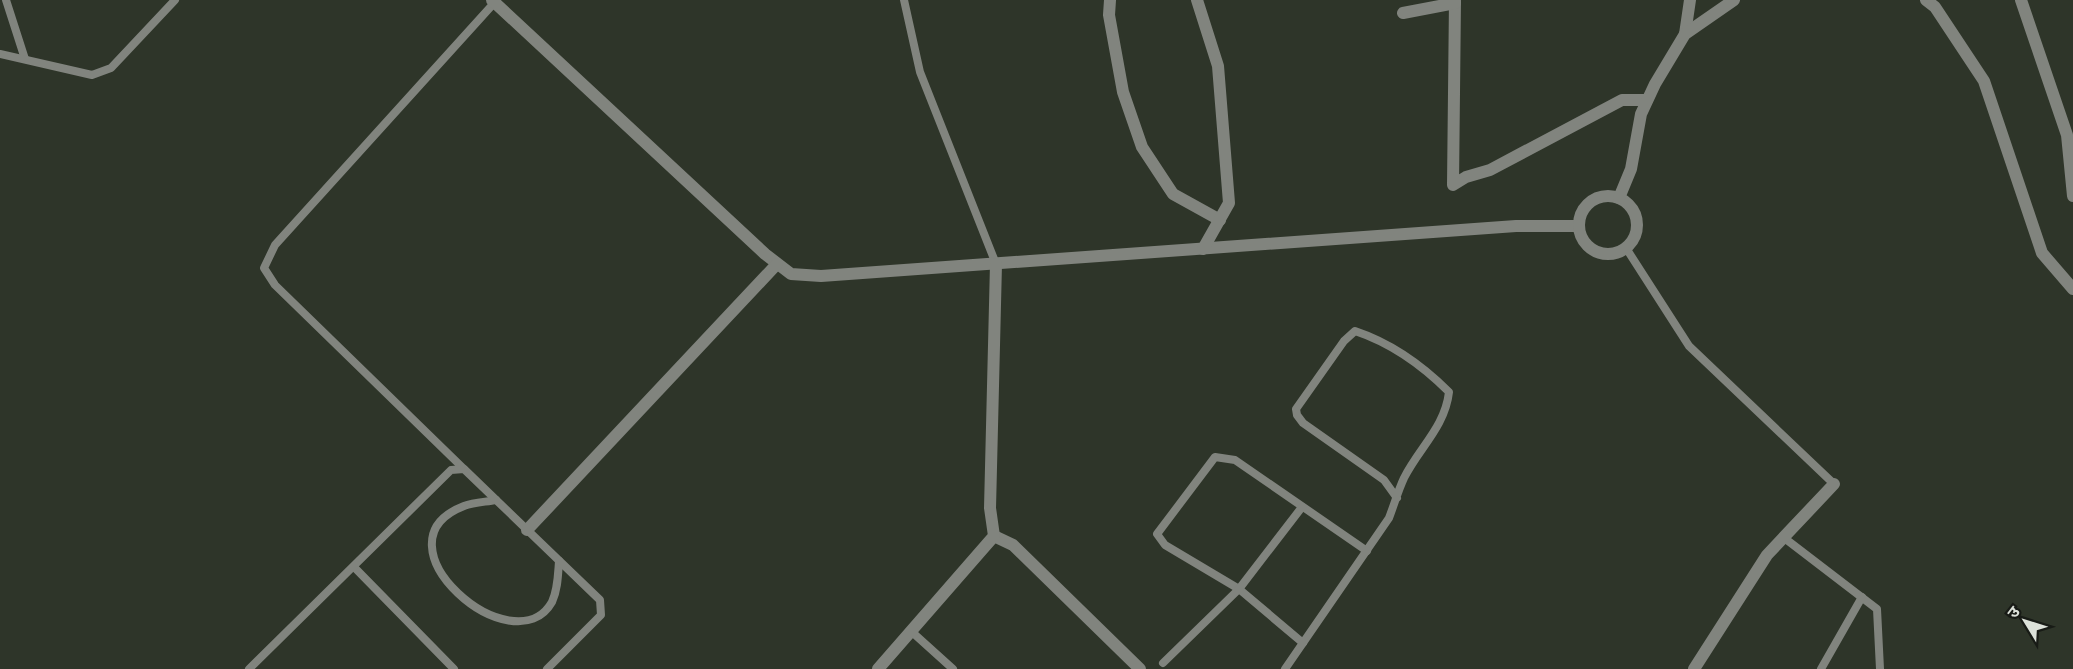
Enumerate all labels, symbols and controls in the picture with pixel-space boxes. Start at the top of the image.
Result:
north arrow [1995,591,2055,651]
text: उ [2002,601,2024,622]

